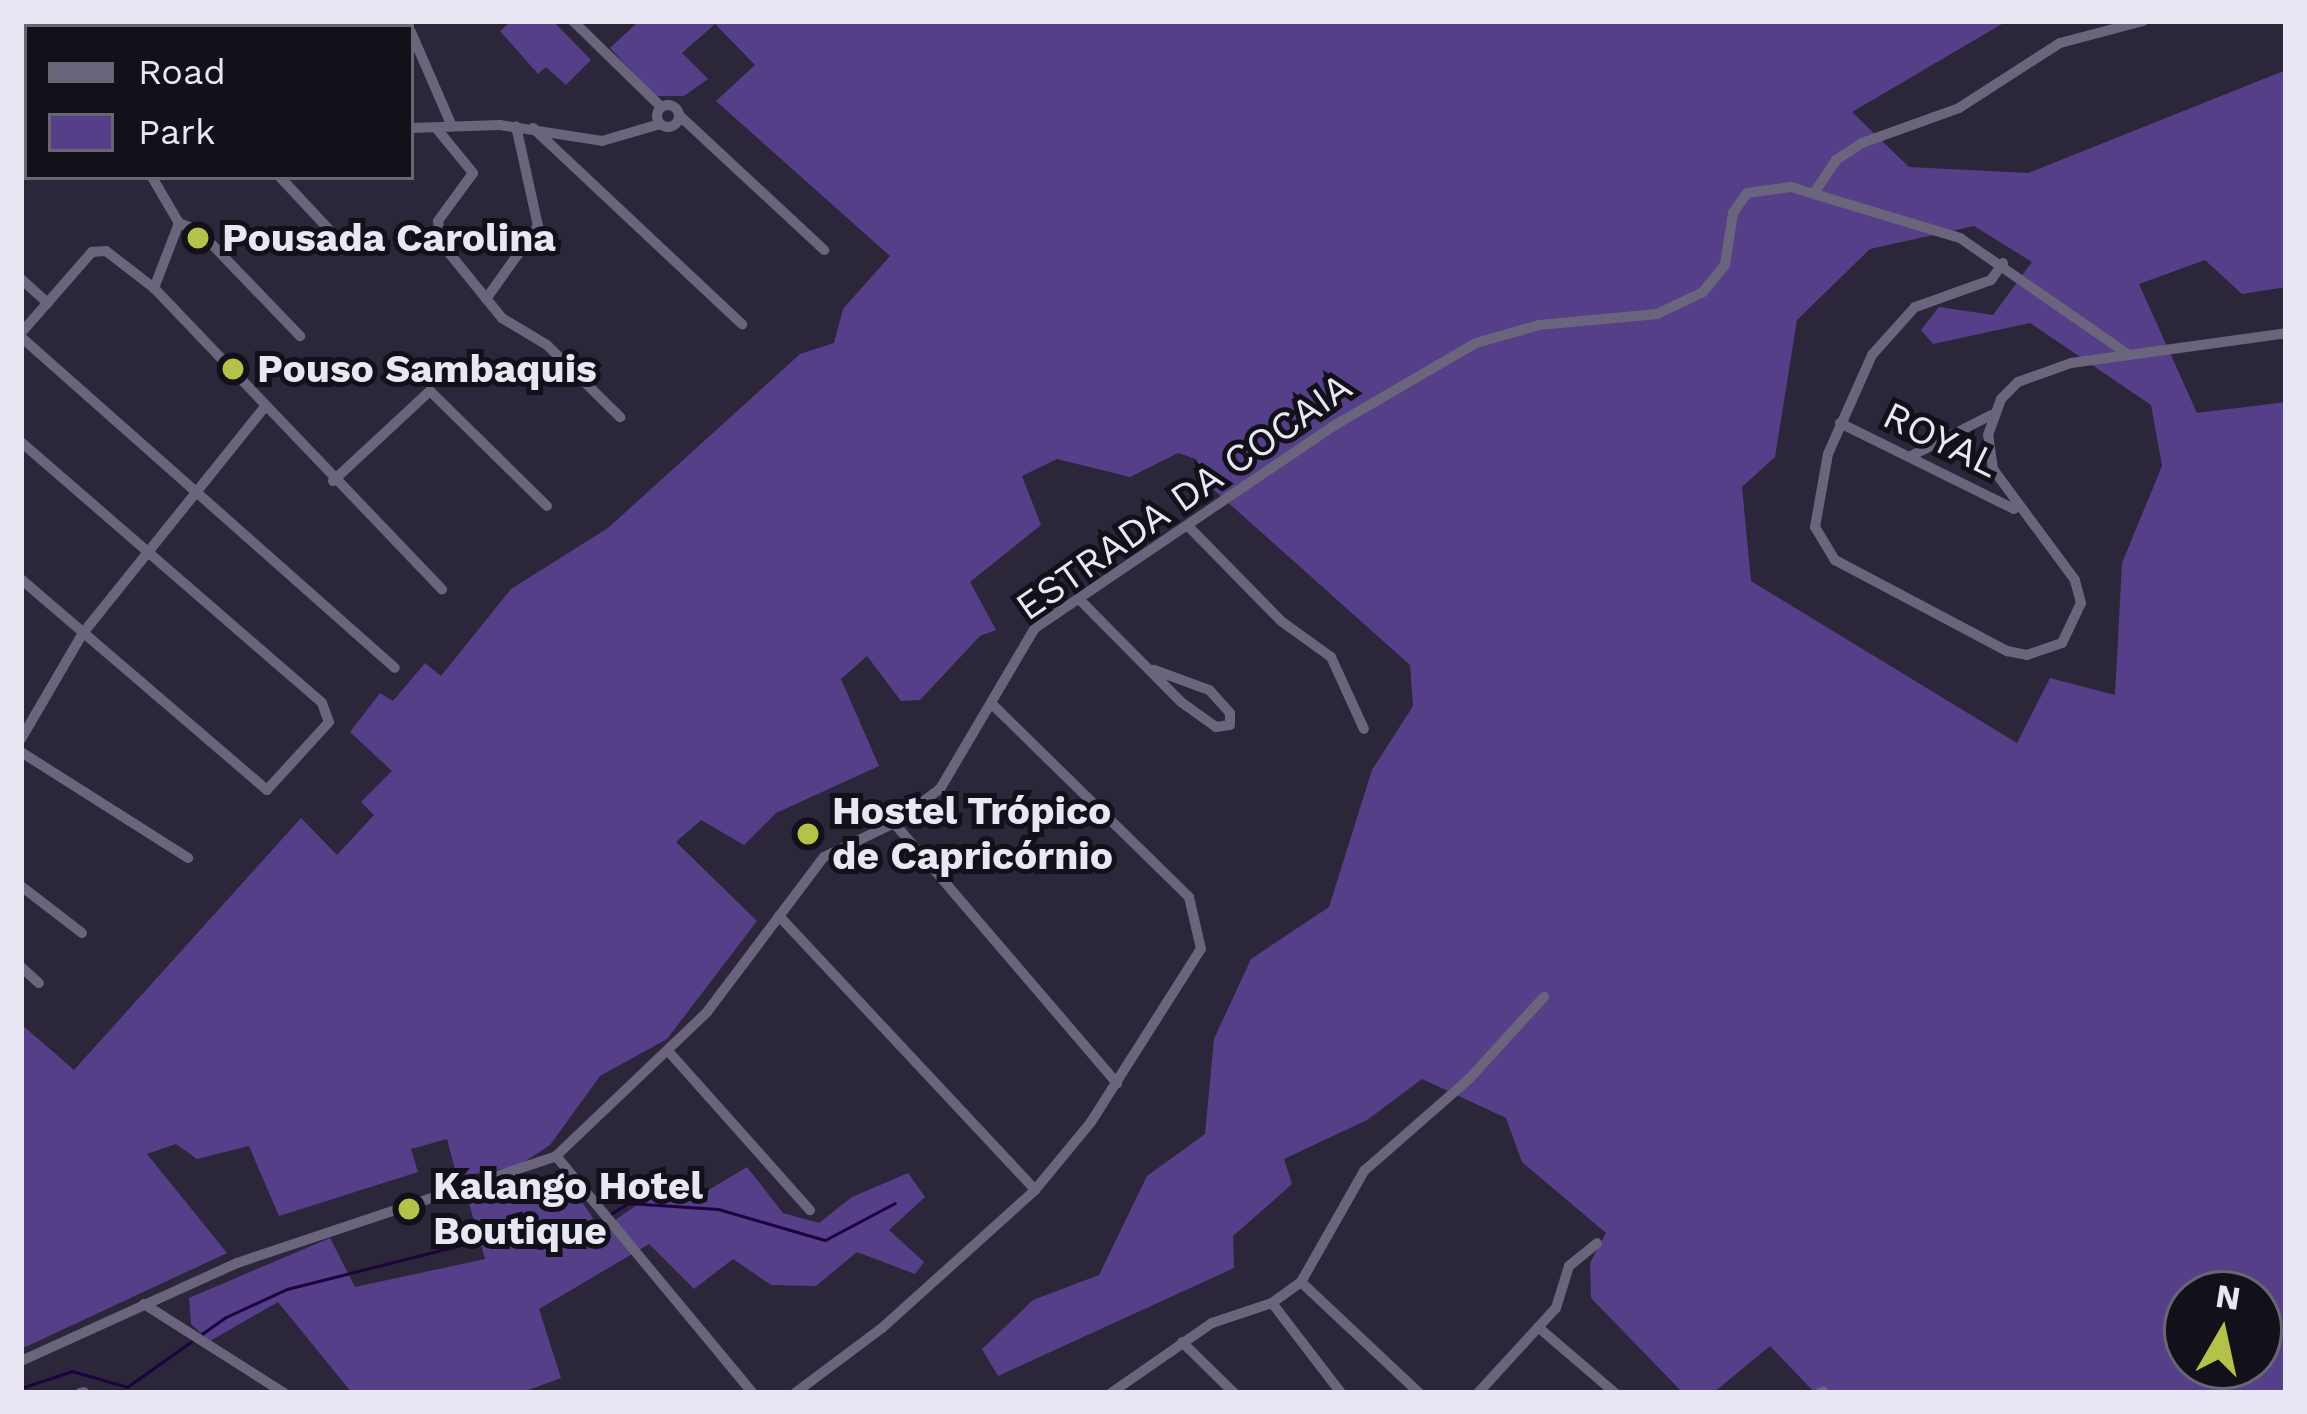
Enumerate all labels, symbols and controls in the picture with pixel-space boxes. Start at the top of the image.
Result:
legend [24,24,414,180]
text: Road [138,51,226,93]
text: Park [138,111,215,153]
place label: Pousada Carolina [222,215,556,261]
marker: Pousada Carolina [185,225,211,251]
place label: Pouso Sambaquis [257,346,597,392]
marker: Pouso Sambaquis [220,356,246,382]
street label: ESTRADA DA COCAIA [1006,362,1362,632]
street label: ROYAL [1875,392,2007,488]
place label: Hostel Trópico de Capricórnio [832,789,1113,880]
marker: Hostel Trópico de Capricórnio [795,821,821,847]
place label: Kalango Hotel Boutique [433,1164,703,1255]
marker: Kalango Hotel Boutique [396,1196,422,1222]
north arrow [2163,1270,2283,1390]
text: N [2213,1276,2243,1318]

